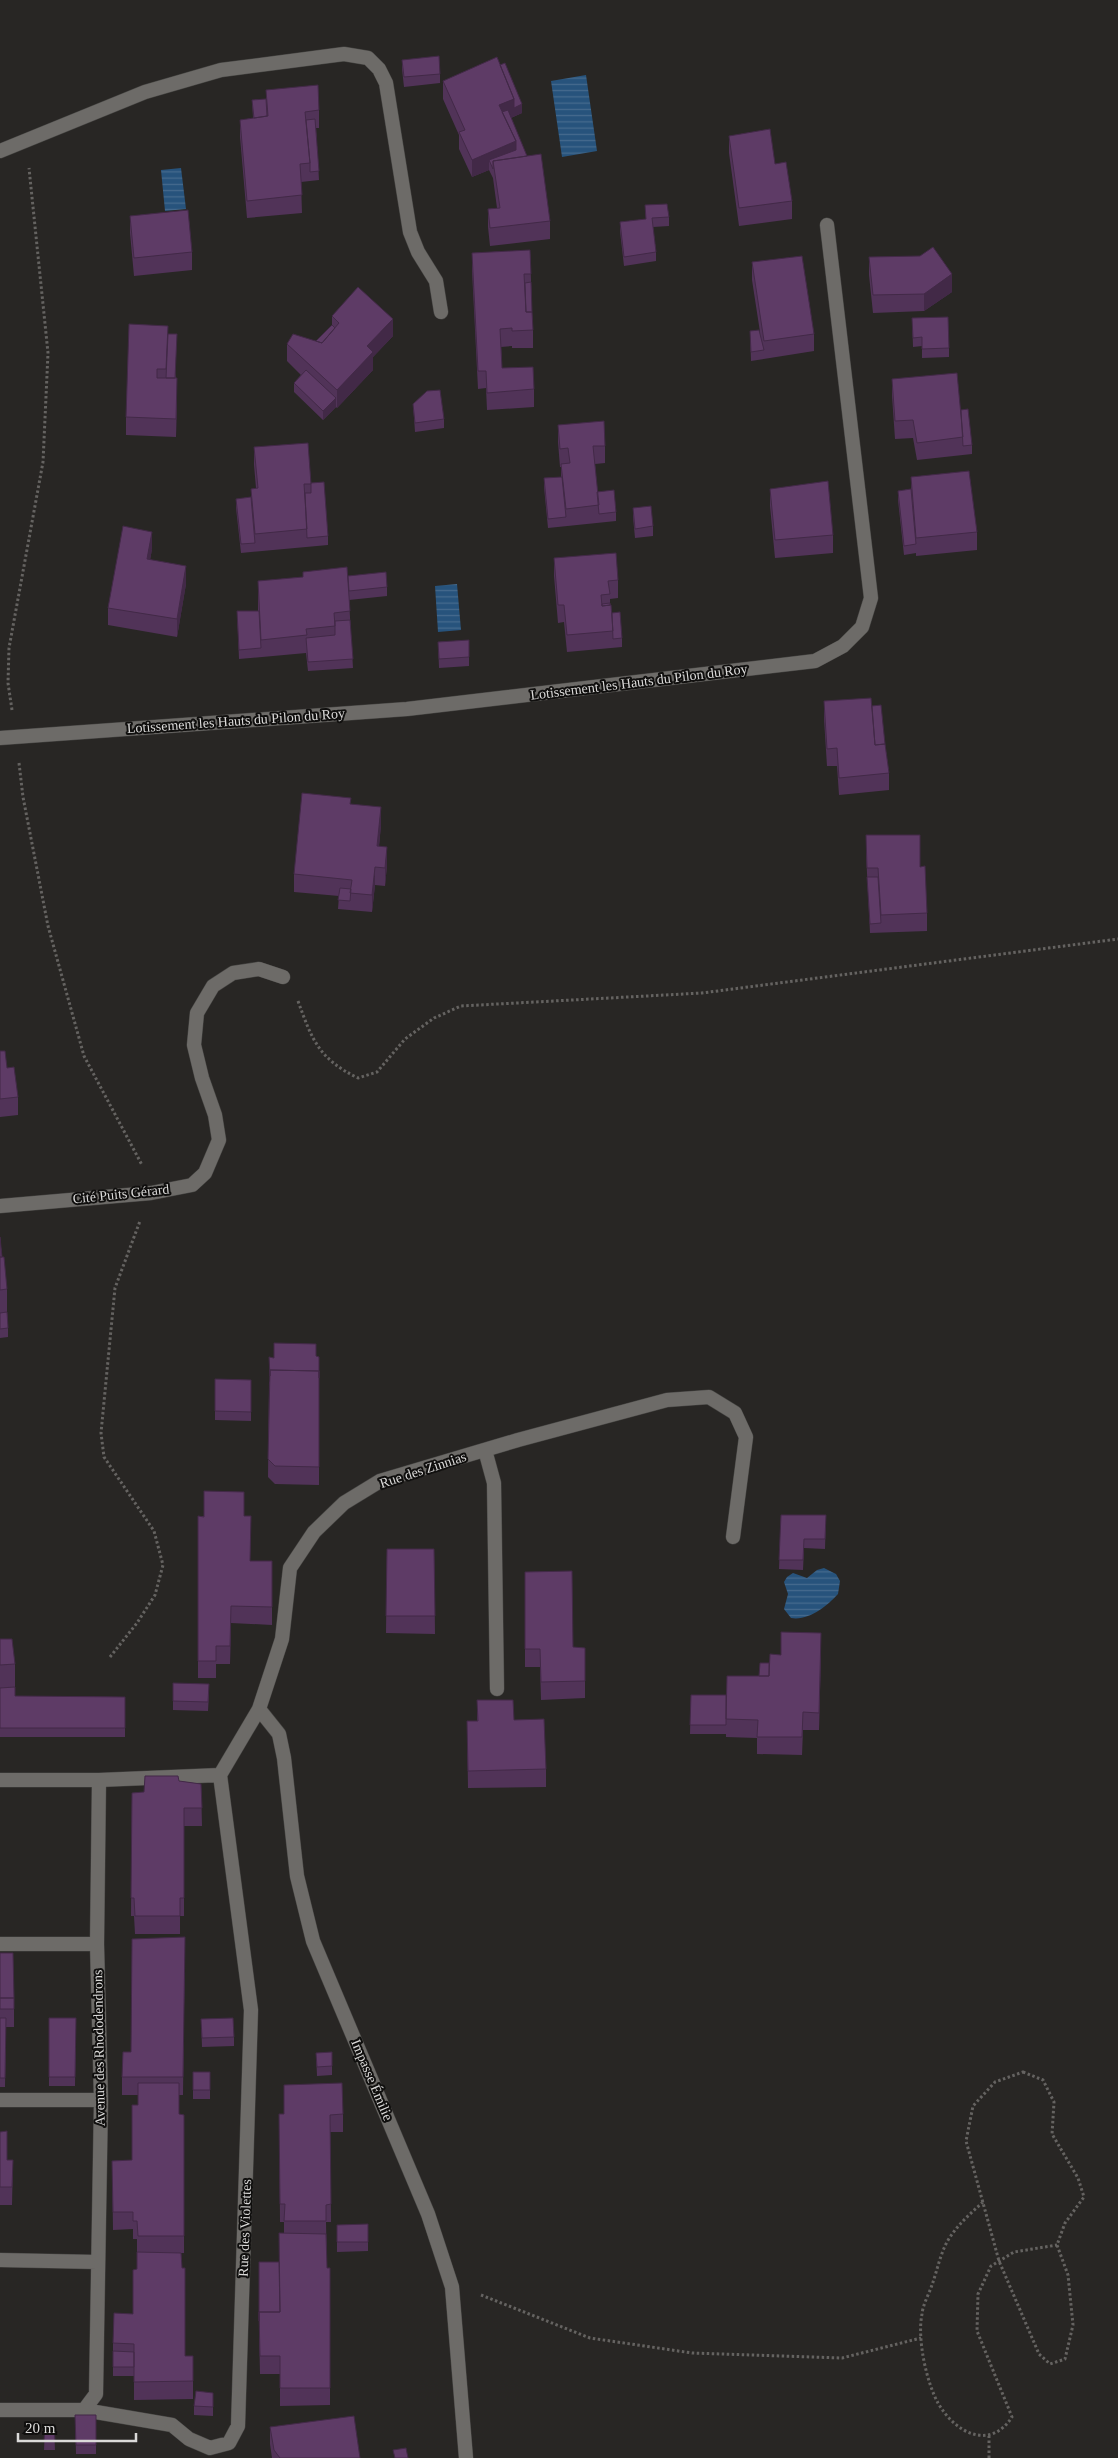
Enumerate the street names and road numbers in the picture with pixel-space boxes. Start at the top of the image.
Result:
street label: Lotissement les Hauts du Pilon du Roy [530,661,748,703]
street label: Lotissement les Hauts du Pilon du Roy [126,706,346,736]
street label: Cité Puits Gérard [72,1181,170,1207]
street label: Rue des Zinnias [378,1449,468,1491]
street label: Avenue des Rhododendrons [90,1969,108,2127]
street label: Impasse Émilie [348,2037,397,2123]
street label: Rue des Violettes [236,2179,254,2277]

